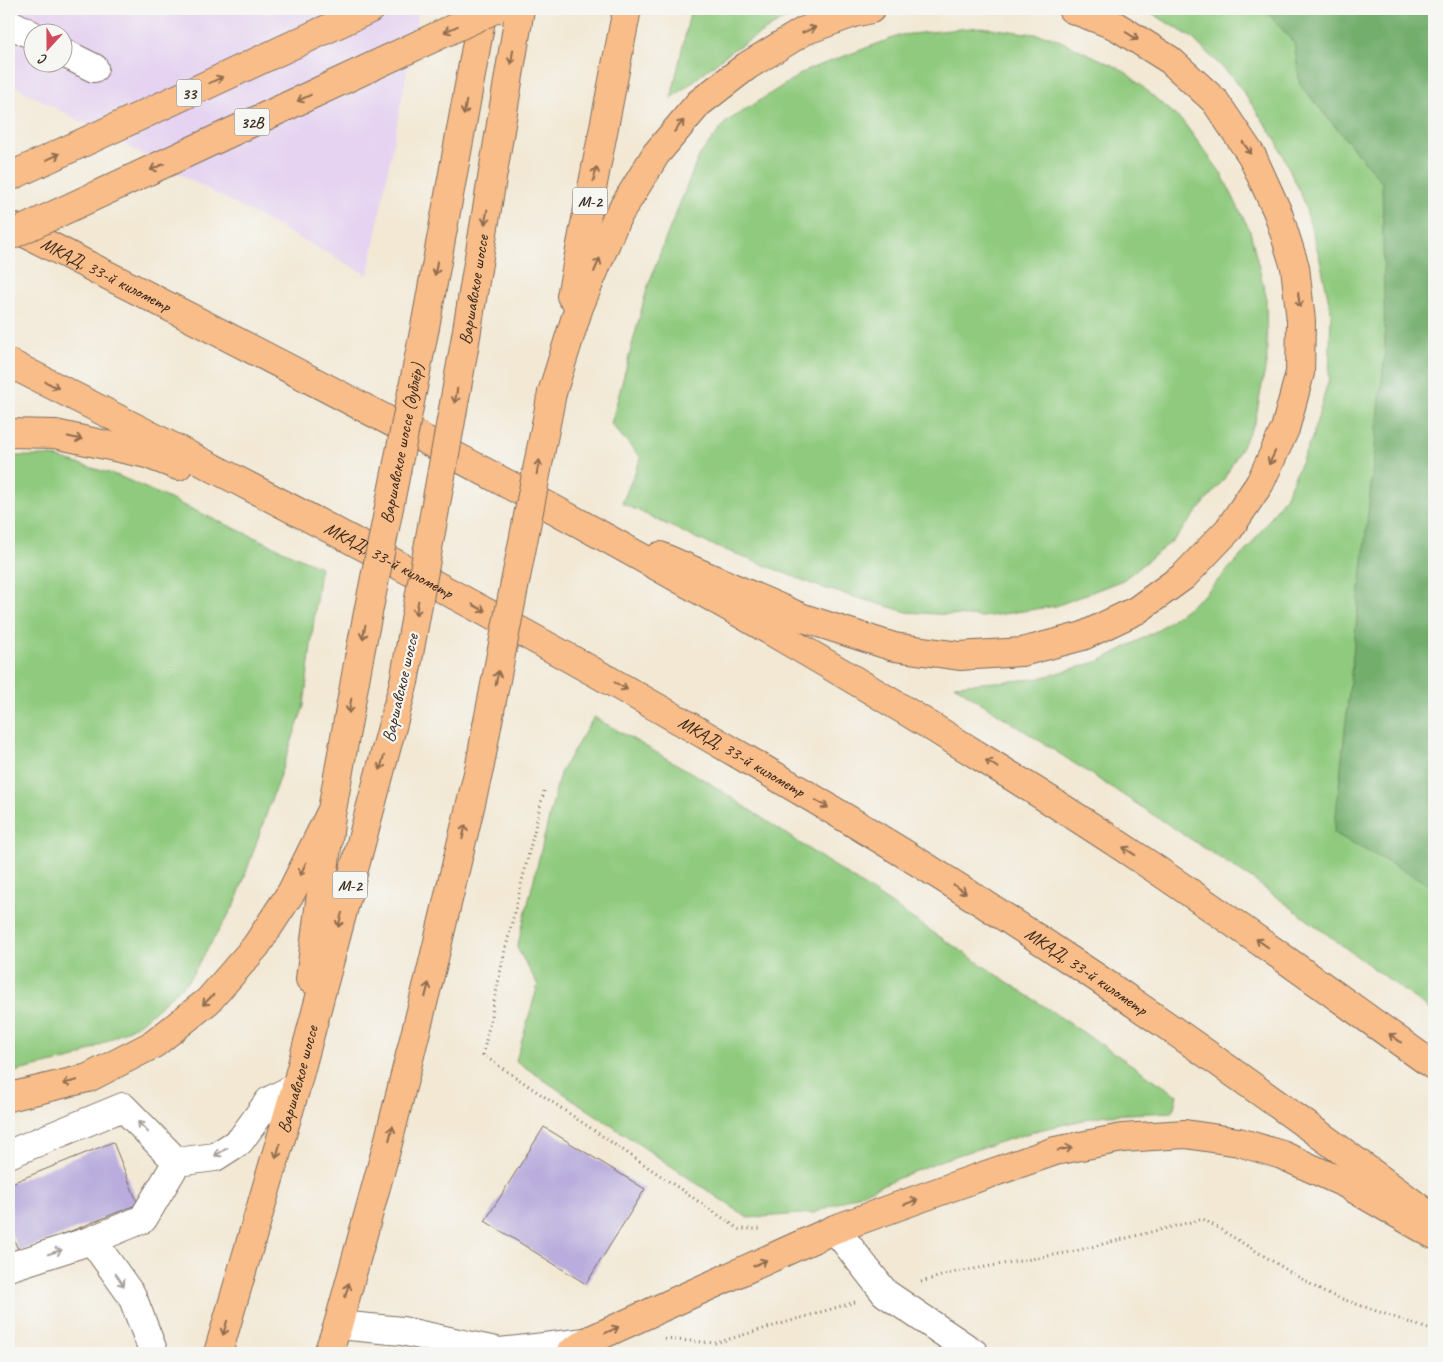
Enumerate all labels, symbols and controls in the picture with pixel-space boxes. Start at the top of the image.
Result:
north arrow [22,22,72,72]
one-way arrow [444,25,459,35]
one-way arrow [801,25,816,34]
one-way arrow [1124,31,1138,41]
one-way arrow [507,48,517,64]
text: С [35,50,50,69]
one-way arrow [208,75,223,85]
road number: 33 [176,80,202,106]
one-way arrow [297,94,312,104]
one-way arrow [460,100,470,116]
road number: 32B [234,108,270,136]
one-way arrow [674,119,685,132]
one-way arrow [1242,140,1252,154]
one-way arrow [45,151,60,161]
one-way arrow [149,162,164,172]
one-way arrow [591,166,600,182]
road number: М-2 [572,188,608,215]
one-way arrow [481,209,491,225]
street label: МКАД, 33-й километр [37,232,176,317]
street label: Варшавское шоссе [454,232,494,346]
one-way arrow [593,258,602,273]
one-way arrow [431,260,441,276]
one-way arrow [1294,292,1304,308]
street label: Варшавское шоссе (дублёр) [375,360,429,525]
one-way arrow [44,381,59,390]
one-way arrow [450,388,460,404]
one-way arrow [66,434,82,444]
one-way arrow [1267,450,1276,465]
one-way arrow [533,460,543,476]
street label: МКАД, 33-й километр [321,517,458,604]
one-way arrow [412,599,422,615]
one-way arrow [471,603,486,613]
one-way arrow [359,624,368,640]
street label: Варшавское шоссе [377,631,423,744]
one-way arrow [492,671,502,687]
one-way arrow [613,682,628,692]
one-way arrow [345,698,355,714]
street label: МКАД, 33-й километр [675,711,810,803]
one-way arrow [377,755,387,771]
one-way arrow [985,759,999,769]
one-way arrow [814,800,828,810]
one-way arrow [460,825,469,841]
one-way arrow [1122,846,1136,856]
one-way arrow [298,861,307,876]
road number: М-2 [332,872,368,898]
one-way arrow [952,885,966,895]
one-way arrow [335,912,344,928]
street label: МКАД, 33-й километр [1021,922,1153,1021]
one-way arrow [1256,938,1270,948]
one-way arrow [422,983,432,999]
one-way arrow [201,994,214,1006]
street label: Варшавское шоссе [272,1022,323,1136]
one-way arrow [1388,1033,1402,1043]
one-way arrow [62,1078,78,1087]
one-way arrow [137,1120,149,1133]
one-way arrow [387,1126,396,1142]
one-way arrow [272,1142,282,1158]
one-way arrow [1056,1144,1072,1154]
one-way arrow [215,1148,229,1158]
one-way arrow [903,1197,918,1206]
one-way arrow [47,1247,62,1256]
one-way arrow [752,1257,767,1267]
one-way arrow [115,1273,125,1287]
one-way arrow [343,1282,353,1298]
one-way arrow [220,1320,230,1336]
one-way arrow [604,1325,619,1334]

